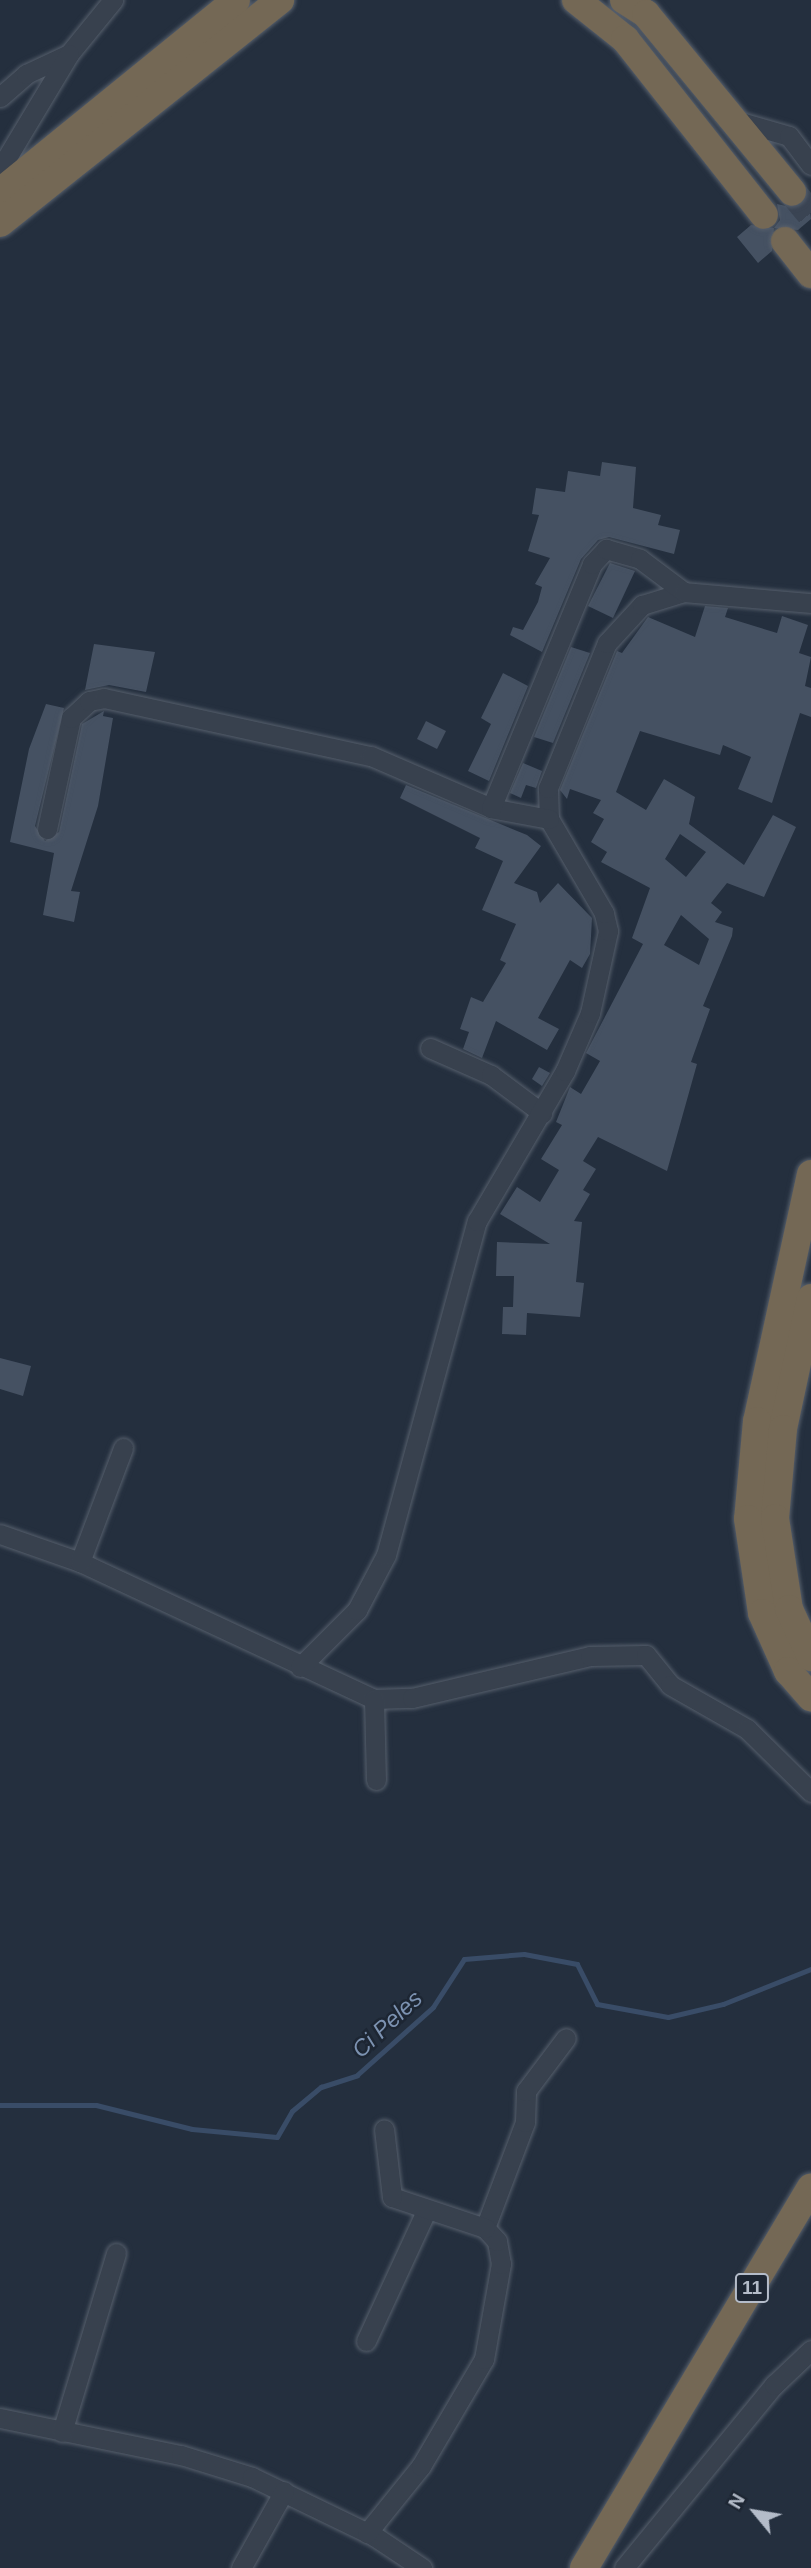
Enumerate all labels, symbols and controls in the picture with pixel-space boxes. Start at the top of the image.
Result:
water label: Ci Peles [346,1985,428,2063]
road number: 11 [734,2272,770,2304]
north arrow [720,2477,790,2547]
text: N [724,2490,749,2512]

